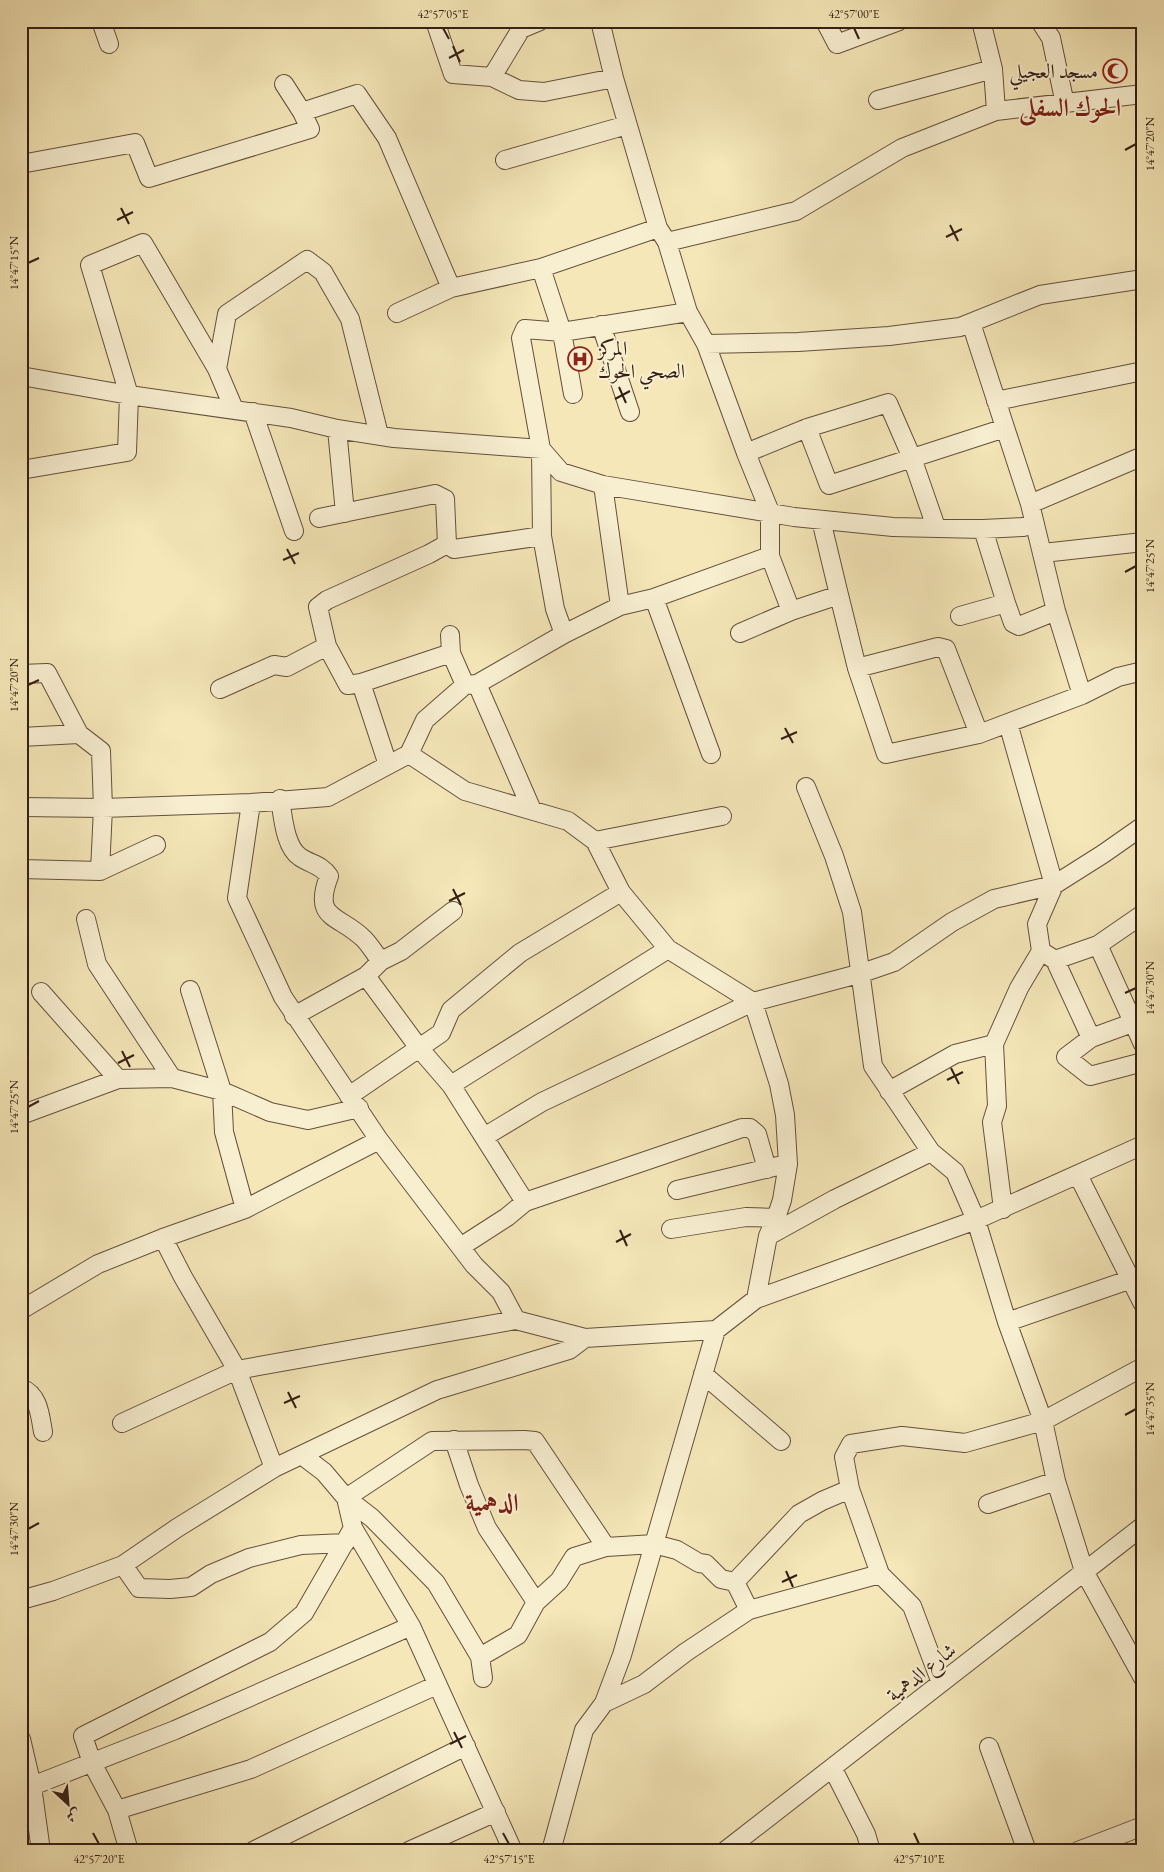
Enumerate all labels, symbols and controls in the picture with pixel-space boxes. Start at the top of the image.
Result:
text: 42°57'05"E [417,6,469,22]
text: 42°57'00"E [828,6,880,22]
place label: مسجد العجيلي [1009,58,1098,91]
mosque icon: مسجد العجيلي [1102,58,1128,84]
district label: الحوك السفلى [1018,91,1121,127]
text: 14°47'20"N [1142,117,1158,171]
text: 14°47'15"N [6,236,22,290]
place label: المركز الصحي الحوك [596,335,685,390]
hospital icon: المركز الصحي الحوك [567,346,593,372]
text: 14°47'25"N [1142,539,1158,593]
text: 14°47'20"N [6,658,22,712]
text: 14°47'30"N [1142,961,1158,1015]
text: 14°47'25"N [6,1080,22,1134]
text: 14°47'35"N [1142,1382,1158,1436]
district label: الدهمية [465,1486,519,1518]
text: 14°47'30"N [6,1502,22,1556]
street label: شارع الدهمية [881,1637,964,1711]
north arrow [42,1780,92,1830]
text: ش [63,1805,84,1827]
text: 42°57'20"E [73,1851,125,1867]
text: 42°57'15"E [483,1851,535,1867]
text: 42°57'10"E [893,1851,945,1867]

